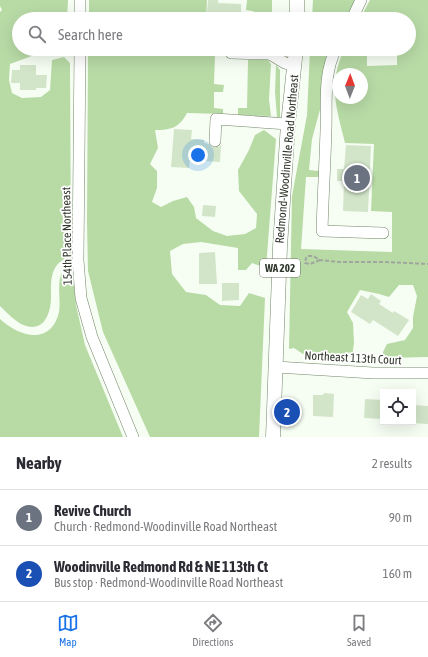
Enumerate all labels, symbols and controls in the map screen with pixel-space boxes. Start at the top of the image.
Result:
search box [12,12,416,56]
icon: search [26,23,48,45]
text: Search here [58,26,123,43]
north arrow [332,68,368,104]
street label: Redmond-Woodinville Road Northeast [273,73,301,244]
your location [188,145,208,165]
pin: 1 [344,163,370,193]
street label: 154th Place Northeast [59,186,75,285]
road number: WA 202 [260,259,300,277]
street label: Northeast 113th Court [304,348,403,368]
map controls [380,389,416,425]
button: locate [380,389,416,425]
pin: 2 [274,397,300,427]
text: Nearby [16,453,62,473]
text: 2 results [372,456,412,471]
text: Revive Church [54,502,131,519]
text: 1 [26,510,32,525]
text: 90 m [389,510,412,525]
text: Church · Redmond-Woodinville Road Northeast [54,519,277,534]
text: Woodinville Redmond Rd & NE 113th Ct [54,558,268,575]
text: 2 [26,566,32,581]
text: 160 m [383,566,412,581]
text: Bus stop · Redmond-Woodinville Road Northeast [54,575,283,590]
tab: Map [57,612,79,648]
tab: Directions [192,612,233,648]
tab: Saved [347,612,371,648]

